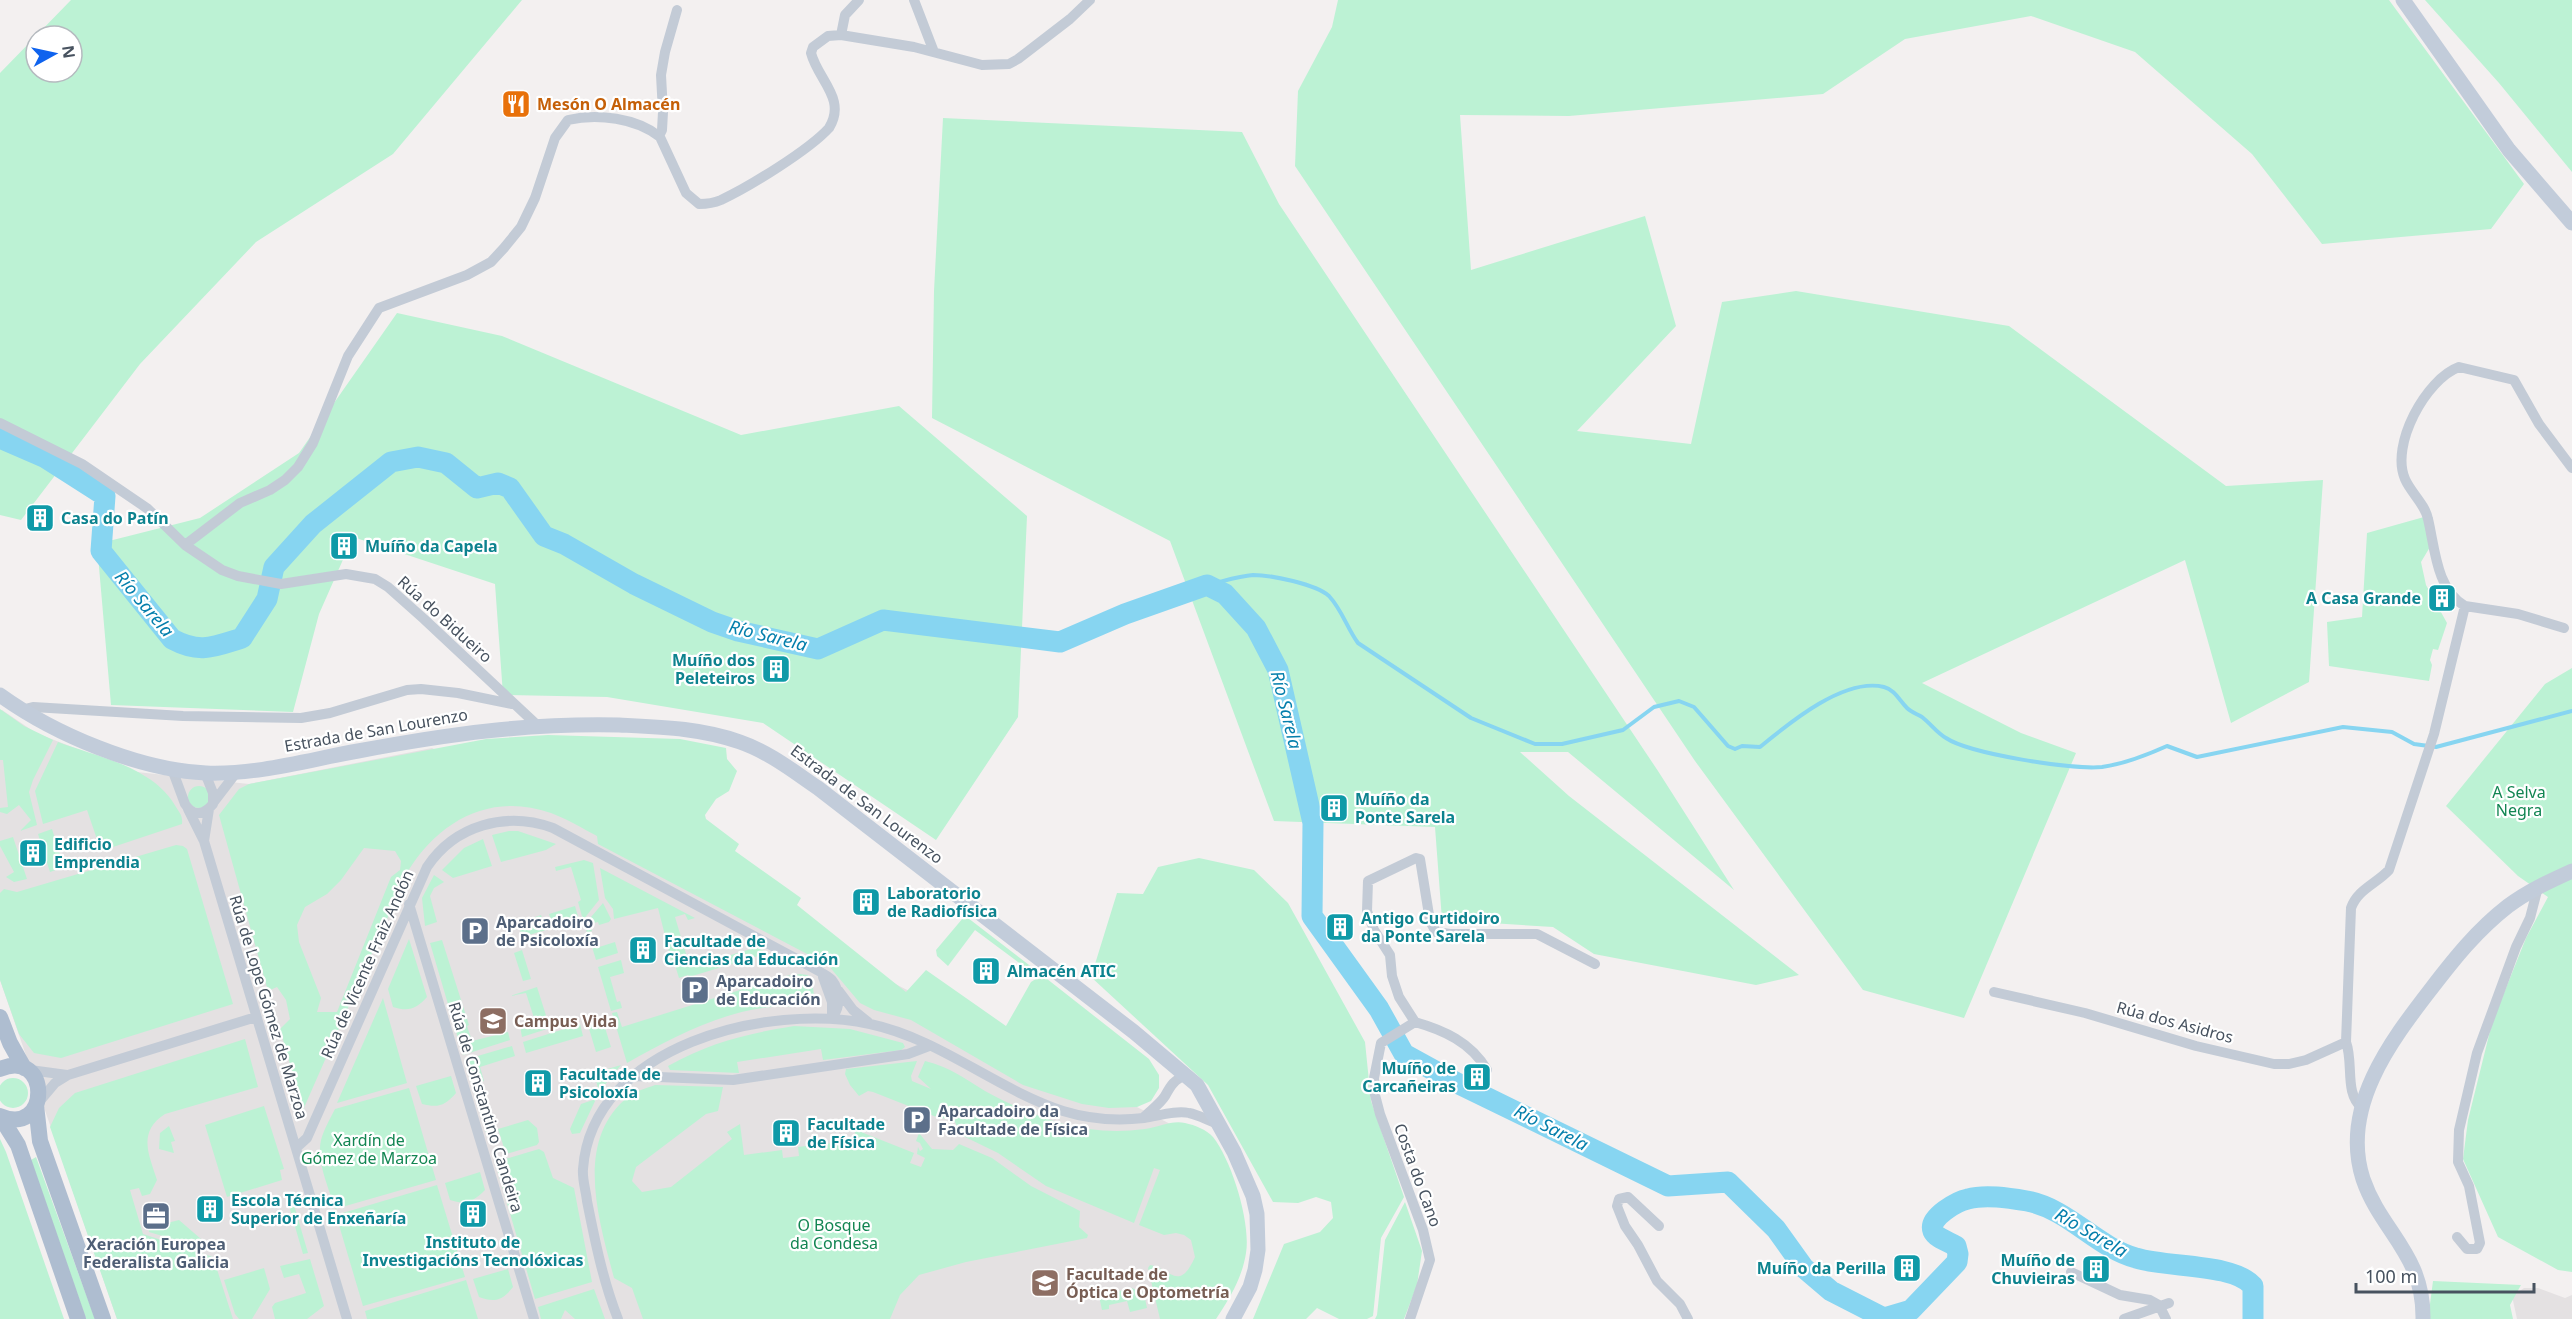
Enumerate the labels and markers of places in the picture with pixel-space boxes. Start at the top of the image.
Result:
restaurant icon: Mesón O Almacén [500,88,532,120]
place label: Mesón O Almacén [537,93,680,115]
building icon: Casa do Patín [24,502,56,534]
place label: Casa do Patín [61,507,169,529]
building icon: Muíño da Capela [328,530,360,562]
place label: Muíño da Capela [365,535,498,557]
building icon: A Casa Grande [2426,582,2458,614]
place label: A Casa Grande [2306,587,2421,609]
place label: Muíño dos Peleteiros [672,649,755,689]
building icon: Muíño dos Peleteiros [760,653,792,685]
place label: Muíño da Ponte Sarela [1355,788,1455,828]
building icon: Muíño da Ponte Sarela [1318,792,1350,824]
place label: Edificio Emprendia [54,833,140,873]
building icon: Edificio Emprendia [17,837,49,869]
place label: Laboratorio de Radiofísica [887,882,997,922]
building icon: Laboratorio de Radiofísica [850,886,882,918]
place label: Antigo Curtidoiro da Ponte Sarela [1361,907,1500,947]
place label: Aparcadoiro de Psicoloxía [496,911,599,951]
building icon: Antigo Curtidoiro da Ponte Sarela [1324,911,1356,943]
parking icon: Aparcadoiro de Psicoloxía [459,915,491,947]
place label: Facultade de Ciencias da Educación [664,930,838,970]
building icon: Facultade de Ciencias da Educación [627,934,659,966]
building icon: Almacén ATIC [970,955,1002,987]
place label: Almacén ATIC [1007,960,1116,982]
place label: Aparcadoiro de Educación [716,970,821,1010]
parking icon: Aparcadoiro de Educación [679,974,711,1006]
school or university icon: Campus Vida [477,1005,509,1037]
place label: Campus Vida [514,1010,617,1032]
place label: Muíño de Carcañeiras [1362,1057,1456,1097]
building icon: Muíño de Carcañeiras [1461,1061,1493,1093]
place label: Facultade de Psicoloxía [559,1063,661,1103]
building icon: Facultade de Psicoloxía [522,1067,554,1099]
place label: Aparcadoiro da Facultade de Física [938,1100,1088,1140]
parking icon: Aparcadoiro da Facultade de Física [901,1104,933,1136]
place label: Facultade de Física [807,1113,885,1153]
building icon: Facultade de Física [770,1117,802,1149]
place label: Escola Técnica Superior de Enxeñaría [231,1189,406,1229]
building icon: Escola Técnica Superior de Enxeñaría [194,1193,226,1225]
building icon: Instituto de Investigacións Tecnolóxicas [457,1198,489,1230]
office icon: Xeración Europea Federalista Galicia [140,1200,172,1232]
place label: Instituto de Investigacións Tecnolóxicas [362,1231,584,1271]
place label: Xeración Europea Federalista Galicia [83,1233,229,1273]
place label: Muíño de Chuvieiras [1991,1249,2075,1289]
building icon: Muíño da Perilla [1891,1252,1923,1284]
building icon: Muíño de Chuvieiras [2080,1253,2112,1285]
place label: Muíño da Perilla [1757,1257,1886,1279]
place label: Facultade de Óptica e Optometría [1066,1263,1230,1303]
school or university icon: Facultade de Óptica e Optometría [1029,1267,1061,1299]

